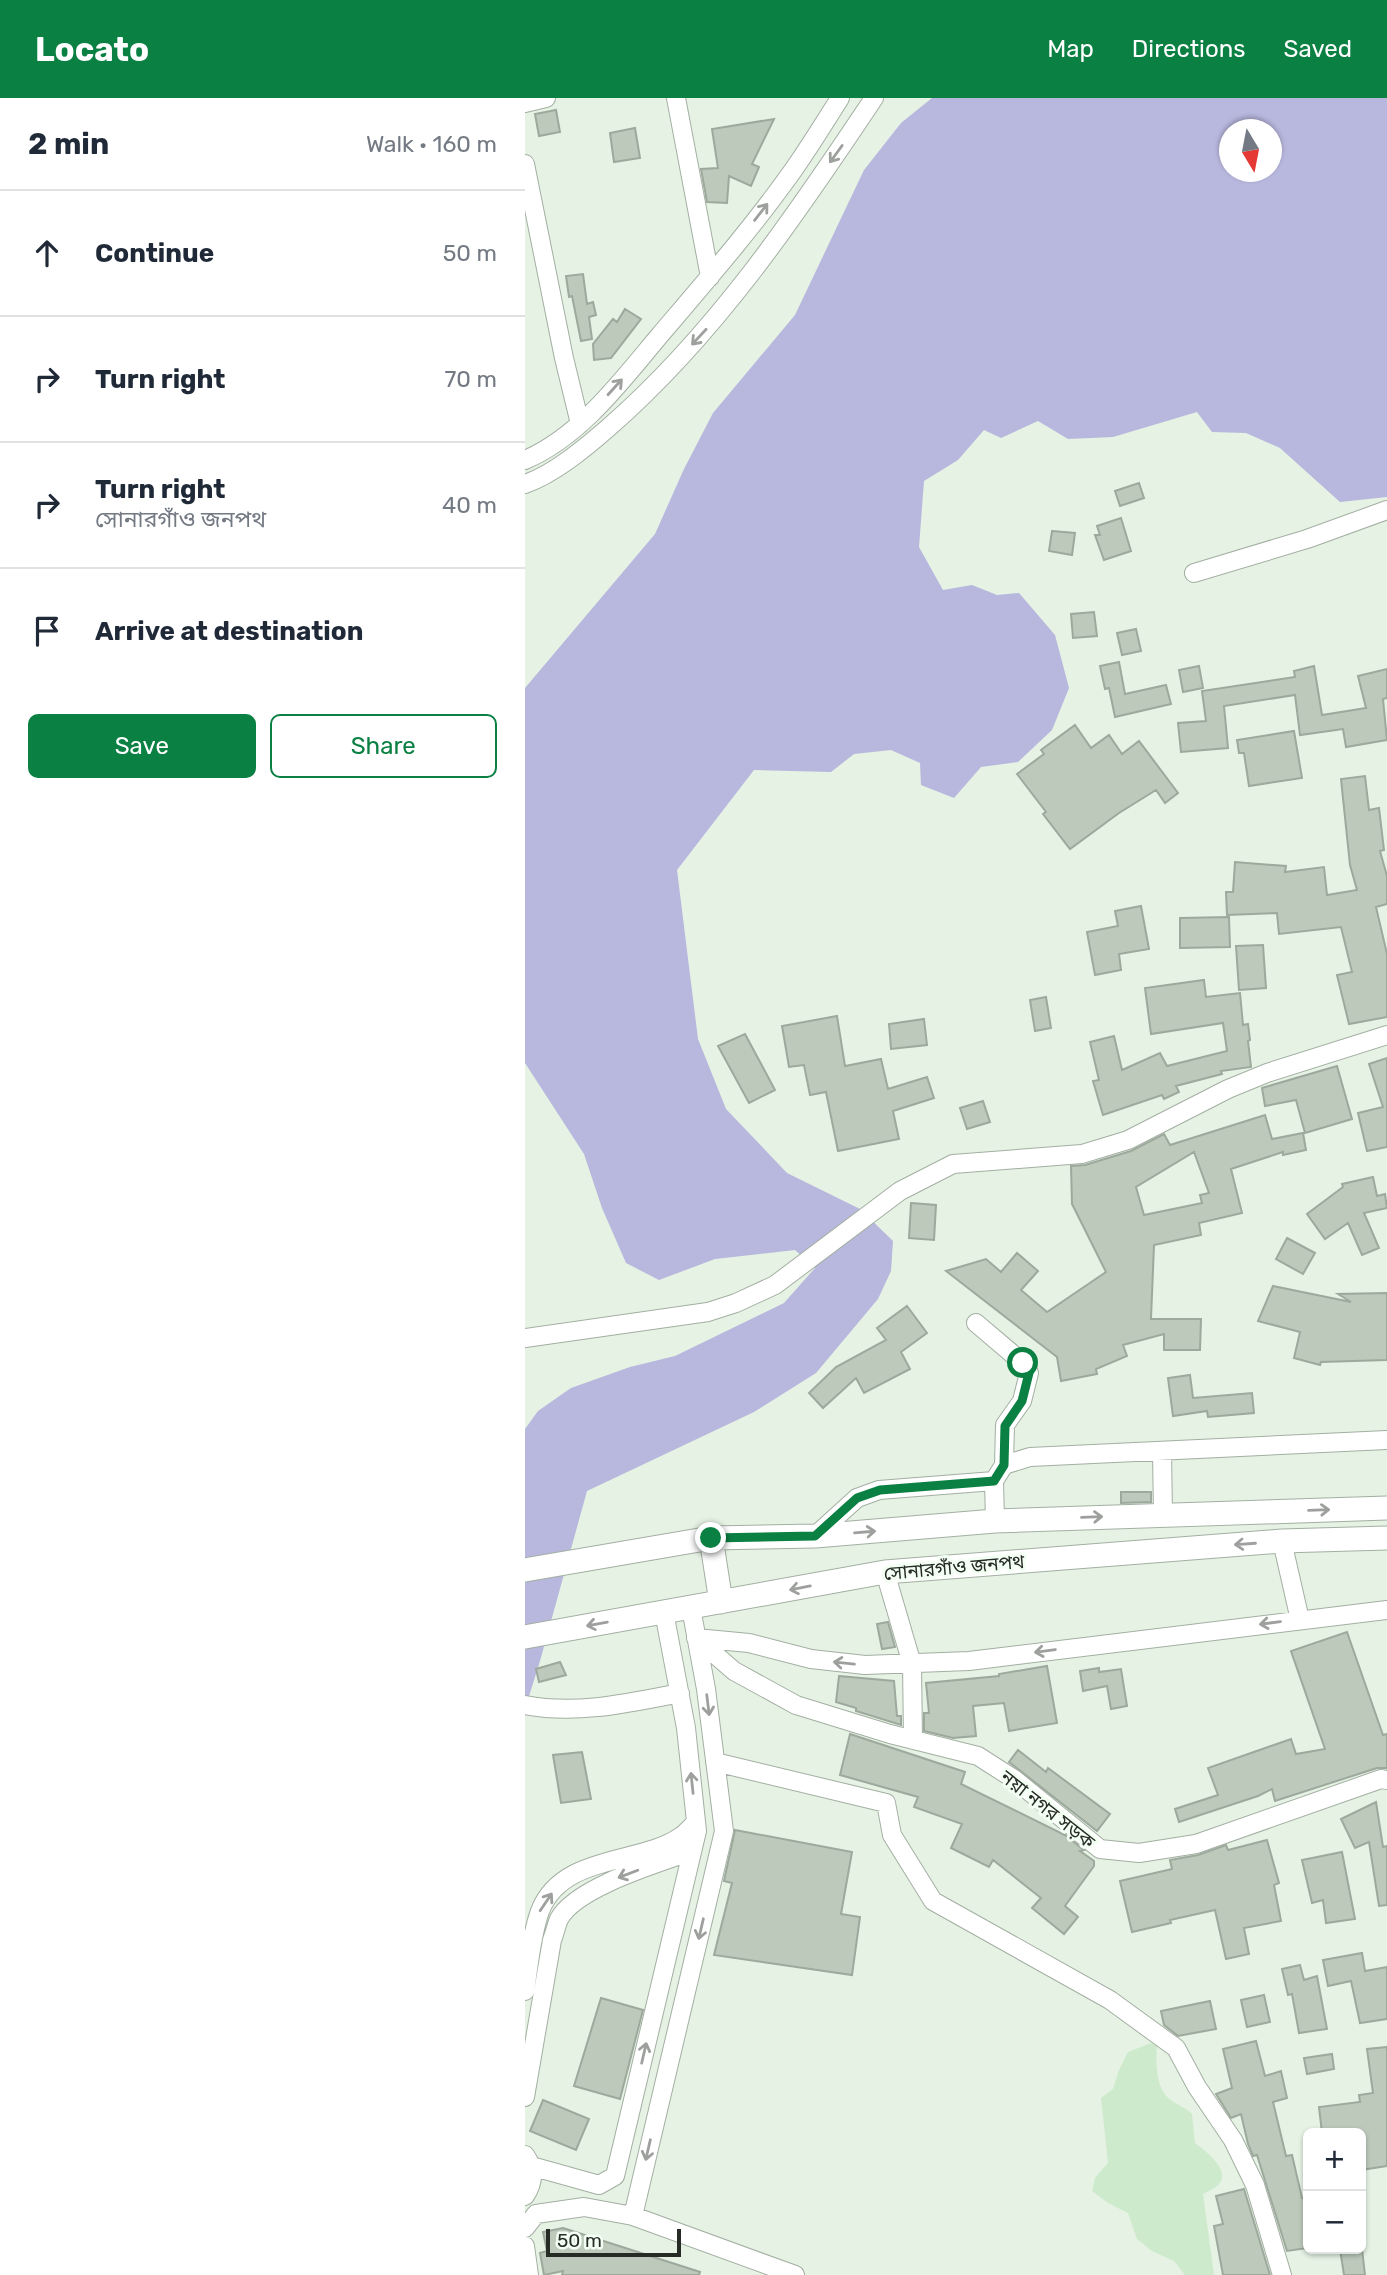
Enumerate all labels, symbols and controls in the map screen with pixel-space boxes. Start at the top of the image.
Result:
text: Locato [35,30,149,69]
text: Map [1047,35,1094,63]
text: Directions [1132,35,1245,63]
text: Saved [1283,35,1352,63]
north arrow [1219,119,1282,182]
text: 2 min [28,126,109,162]
text: Walk · 160 m [366,130,497,158]
one-way arrow [829,145,844,164]
one-way arrow [753,204,768,222]
icon: ahead [28,234,66,272]
text: Continue [95,238,214,269]
text: 50 m [443,239,497,267]
one-way arrow [691,328,708,345]
icon: right [28,360,66,398]
text: Turn right [95,364,225,395]
text: 70 m [445,365,497,393]
one-way arrow [606,379,623,396]
text: Turn right [95,474,225,505]
icon: right [28,486,66,524]
text: 40 m [442,491,497,519]
text: সোনারগাঁও জনপথ [95,505,266,533]
icon: arrive [28,612,66,650]
text: Arrive at destination [95,616,363,647]
button: Save [28,714,256,778]
button: Share [270,714,497,778]
route start [1007,1347,1038,1378]
one-way arrow [1307,1504,1330,1517]
one-way arrow [1080,1511,1103,1524]
route end [695,1522,726,1553]
one-way arrow [853,1525,875,1538]
one-way arrow [1235,1538,1257,1551]
street label: সোনারগাঁও জনপথ [883,1550,1026,1585]
one-way arrow [789,1581,812,1595]
one-way arrow [1260,1617,1282,1630]
one-way arrow [586,1618,609,1631]
one-way arrow [1034,1645,1057,1658]
one-way arrow [833,1656,856,1669]
one-way arrow [702,1693,715,1716]
street label: নয়া নগর সড়ক [995,1765,1100,1854]
one-way arrow [685,1773,698,1795]
one-way arrow [618,1869,640,1882]
one-way arrow [539,1893,554,1912]
one-way arrow [693,1917,707,1940]
one-way arrow [638,2042,652,2065]
map controls [1303,2128,1366,2254]
button: + [1303,2128,1366,2191]
one-way arrow [641,2139,654,2161]
button: − [1303,2191,1366,2254]
scale bar [546,2226,681,2258]
text: 50 m [557,2229,602,2252]

